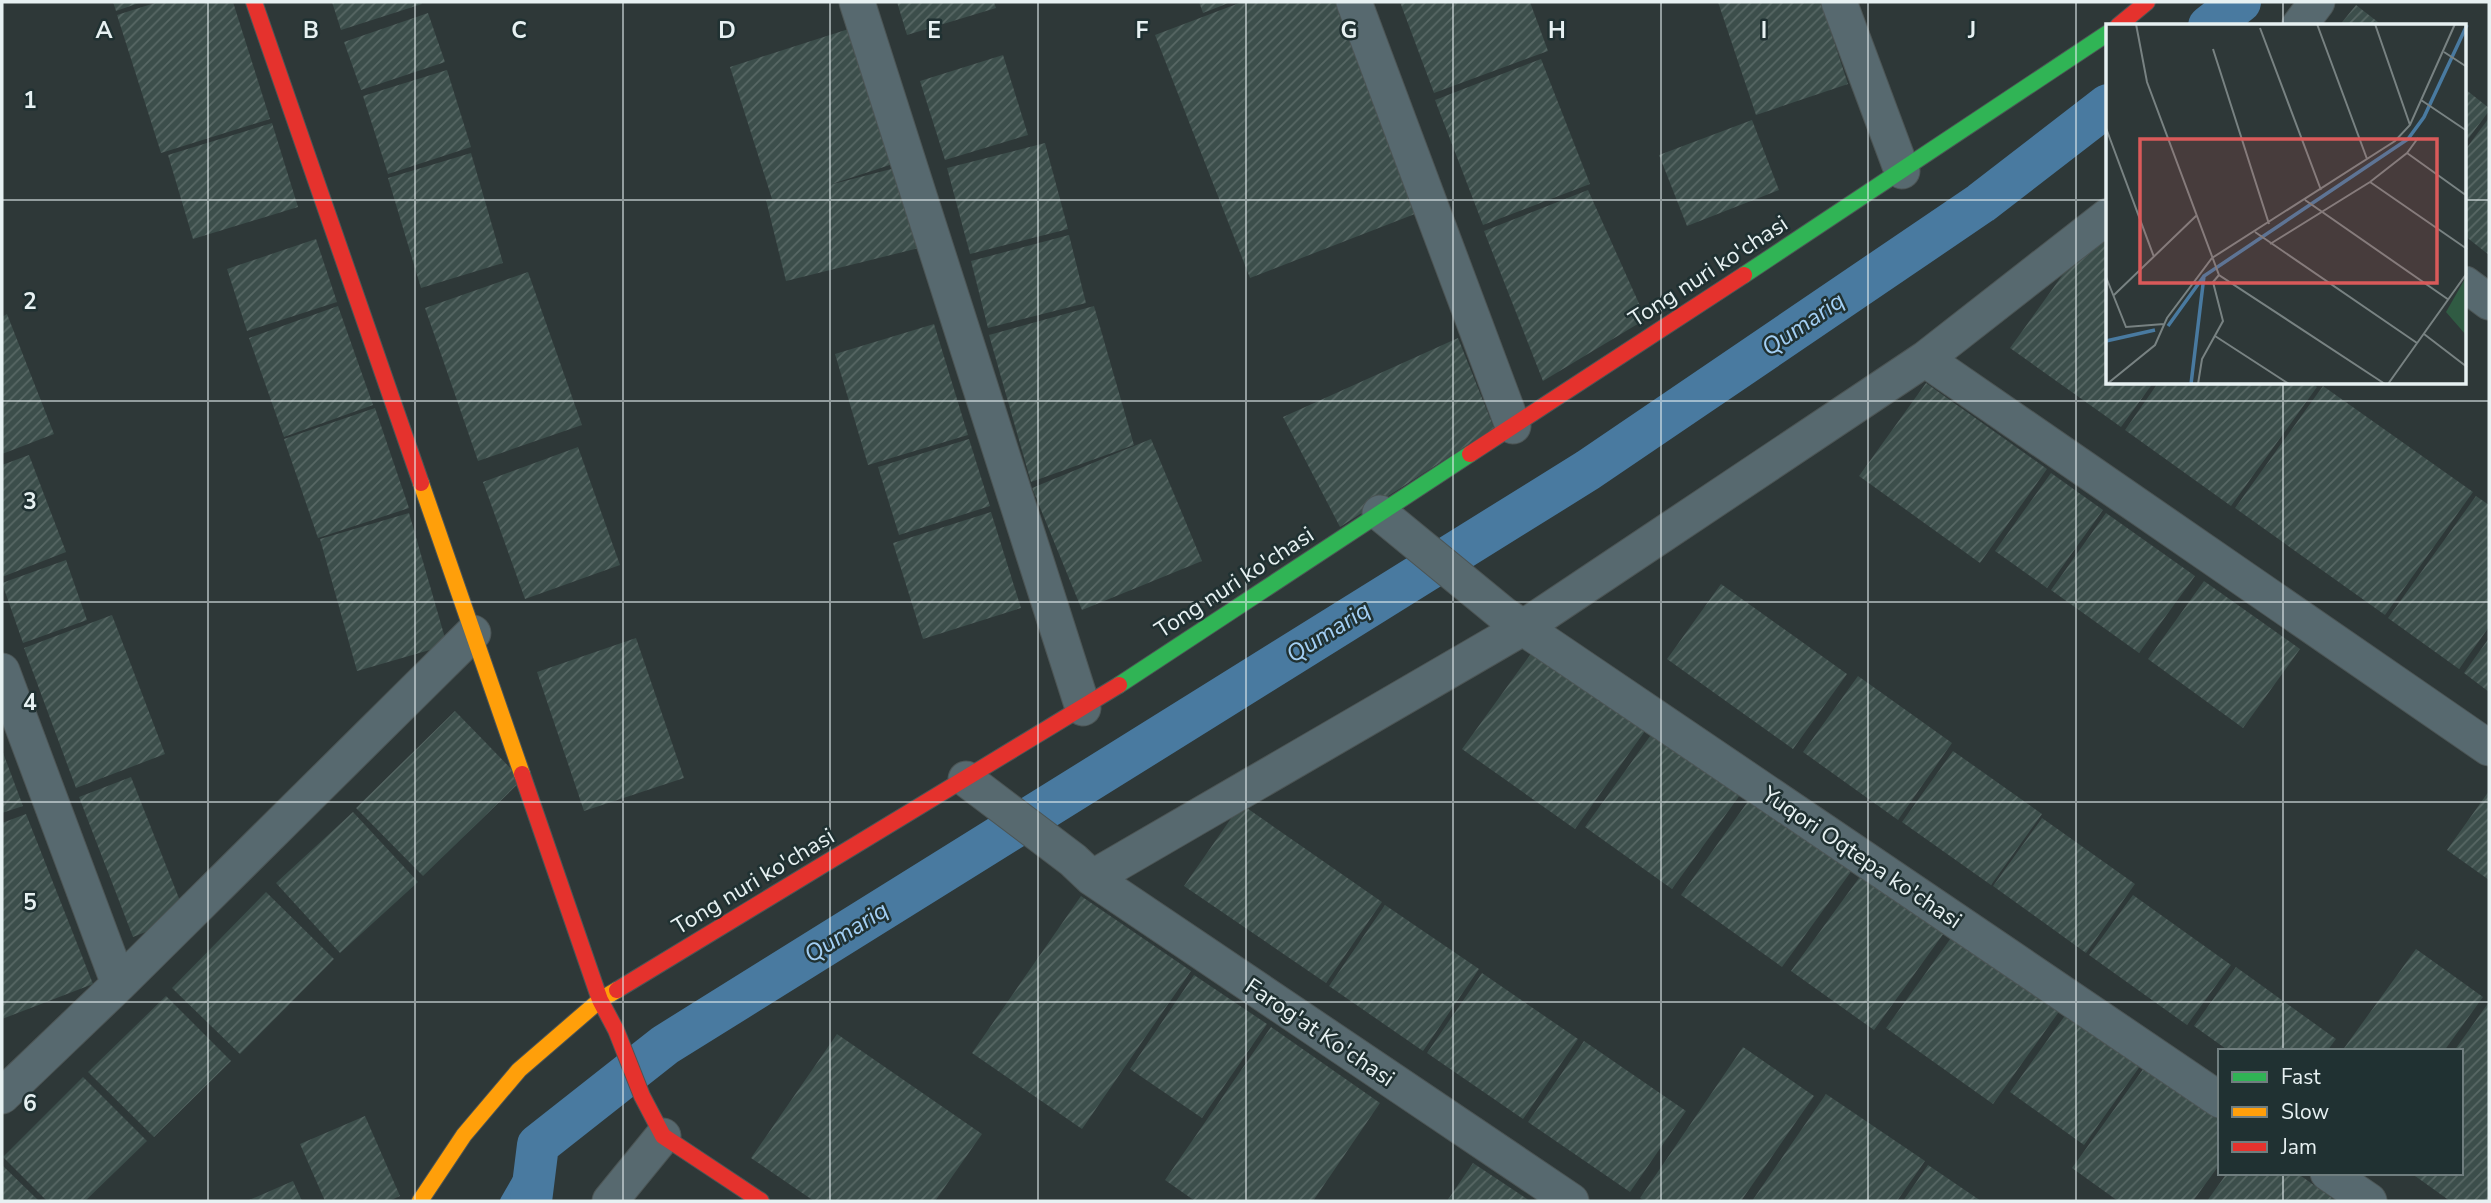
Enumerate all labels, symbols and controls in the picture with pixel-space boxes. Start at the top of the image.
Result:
text: A [95,15,113,46]
text: B [303,15,319,46]
text: C [511,15,527,46]
text: D [718,15,736,46]
text: E [927,15,941,46]
text: F [1136,15,1149,46]
text: G [1341,15,1357,46]
text: H [1548,15,1566,46]
text: I [1761,15,1767,46]
text: J [1967,15,1976,46]
inset map [2106,24,2466,385]
text: 1 [23,85,37,116]
street label: Tong nuri ko'chasi [1623,208,1794,335]
water label: Qumariq [1755,285,1851,363]
text: 2 [23,286,37,317]
text: 3 [23,486,37,517]
street label: Tong nuri ko'chasi [1149,519,1320,646]
water label: Qumariq [1280,594,1376,670]
text: 4 [23,687,37,718]
street label: Yuqori Oqtepa ko'chasi [1755,778,1968,936]
street label: Tong nuri ko'chasi [666,821,840,942]
text: 5 [23,887,37,918]
water label: Qumariq [798,894,894,970]
street label: Farog'at Ko'chasi [1239,971,1401,1094]
legend [2218,1049,2463,1175]
text: Fast [2281,1063,2321,1091]
text: 6 [23,1088,37,1119]
text: Slow [2281,1098,2330,1126]
text: Jam [2280,1133,2317,1161]

